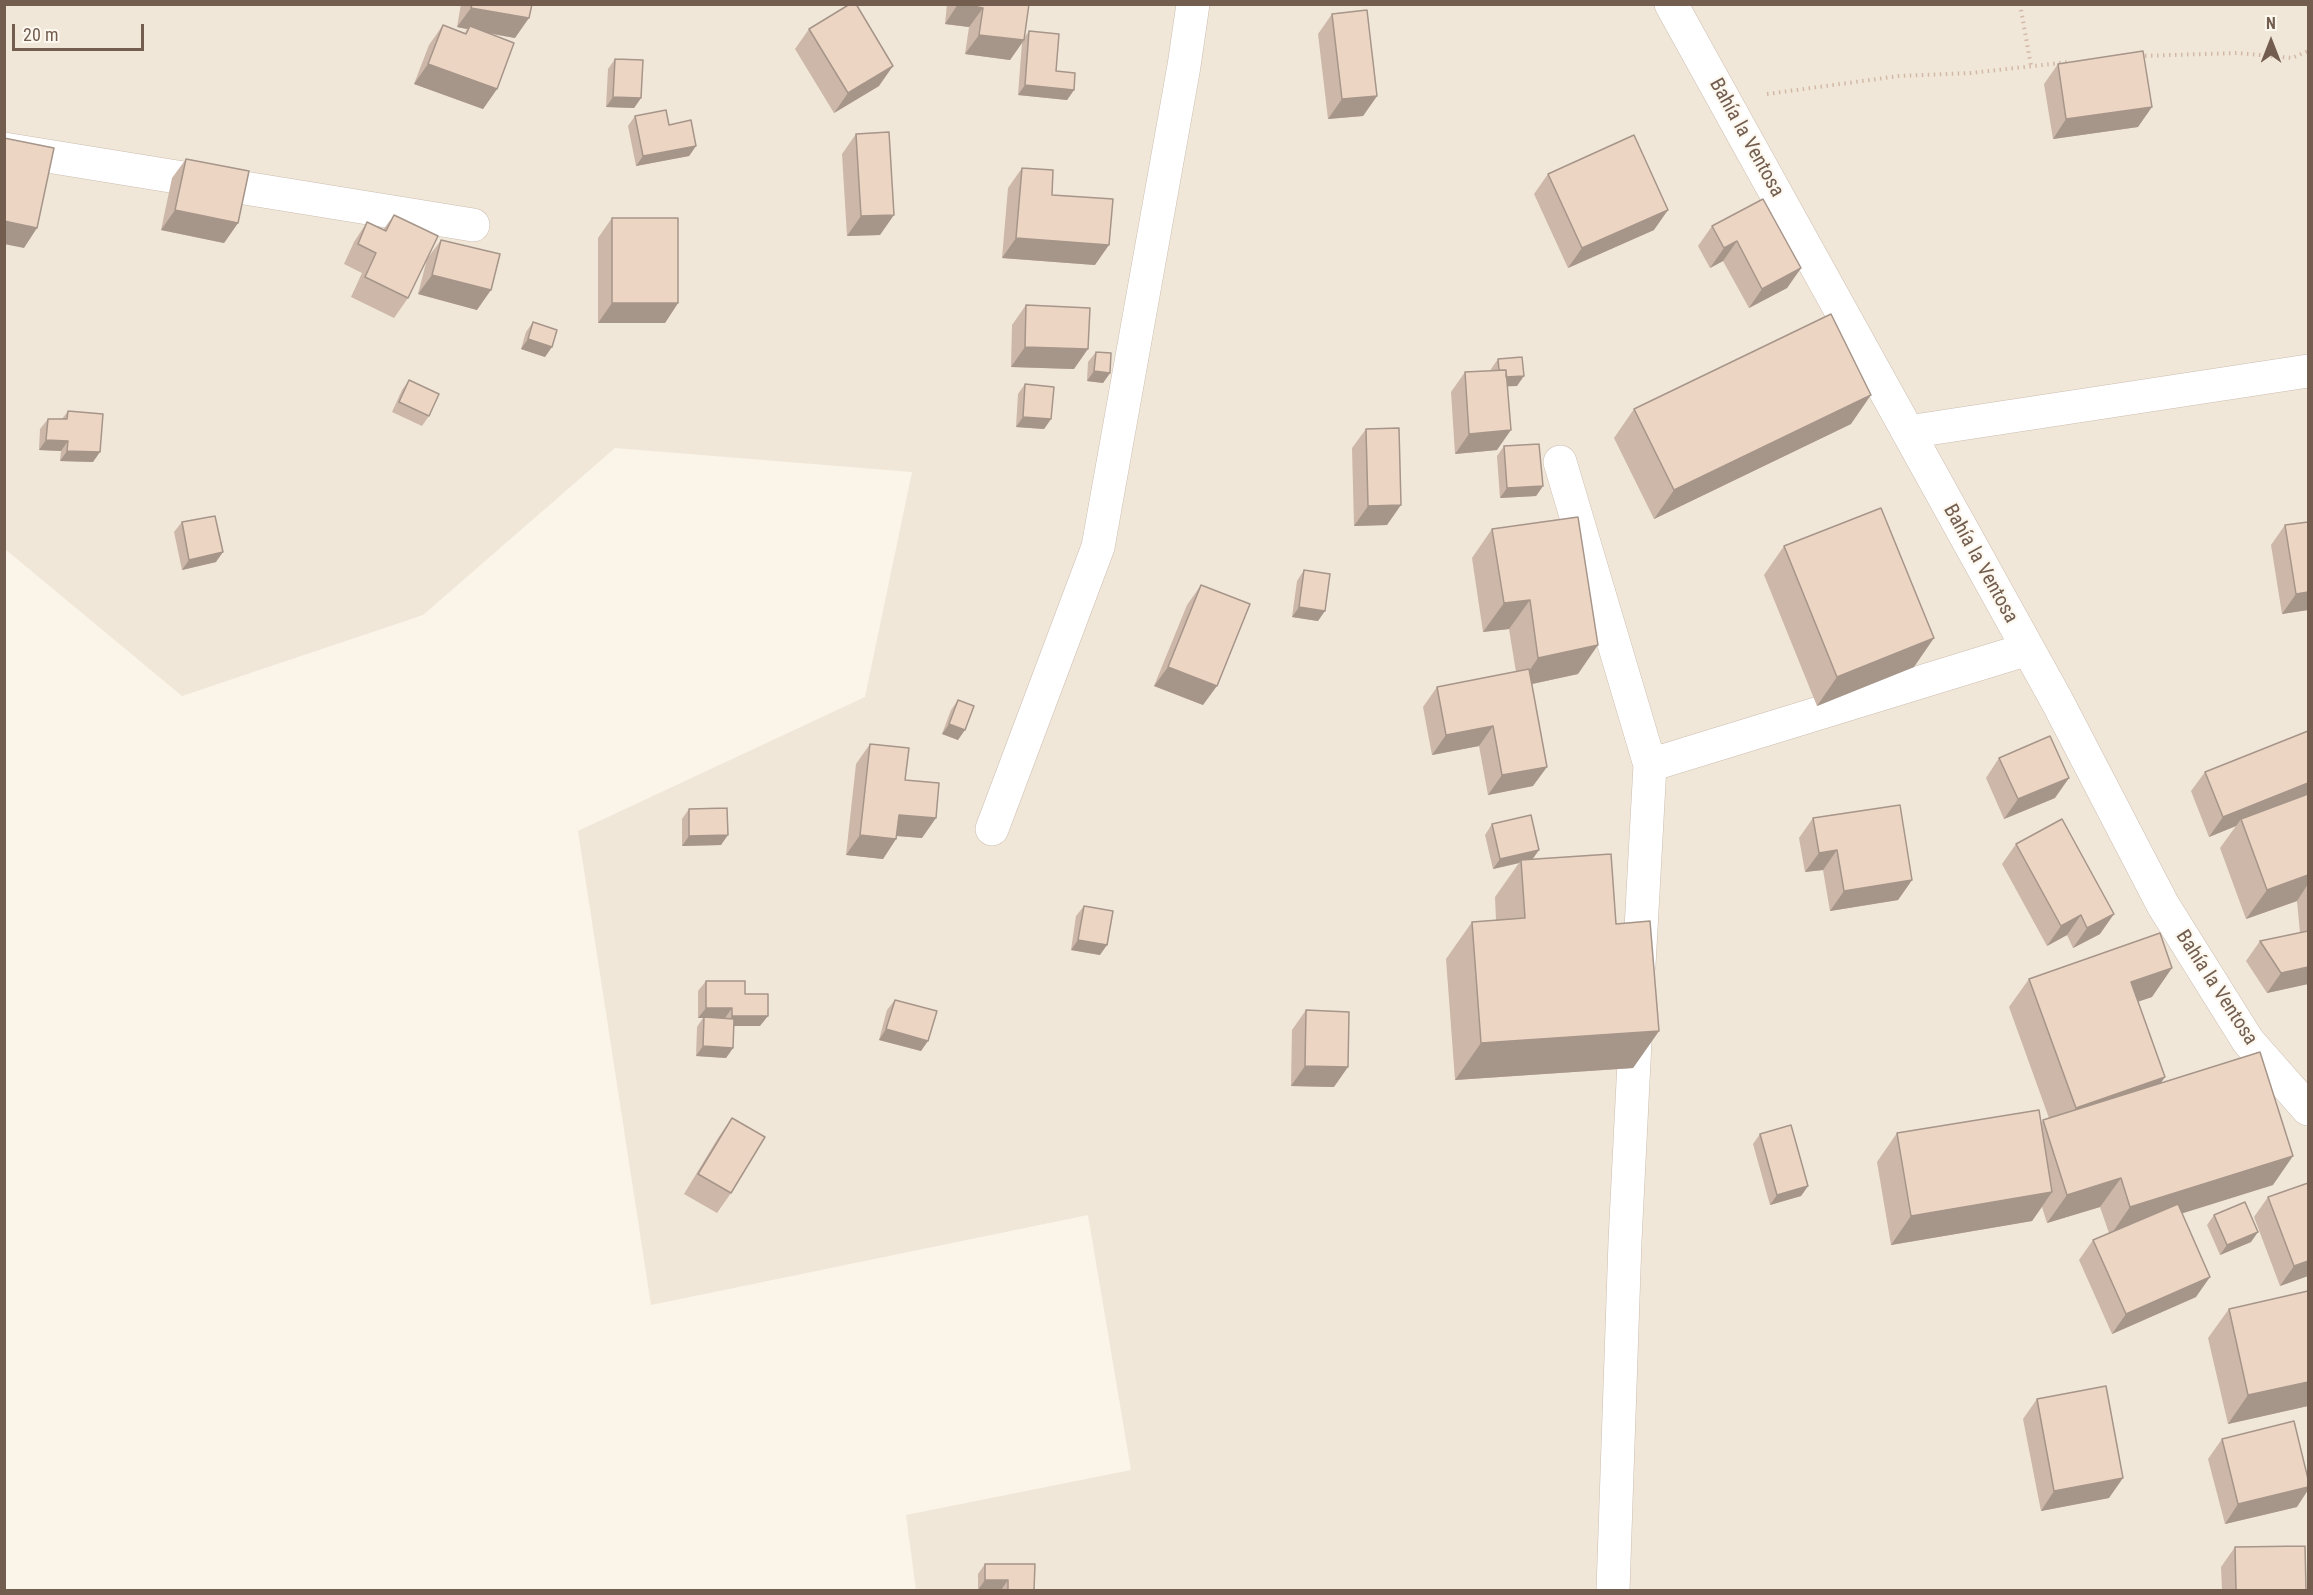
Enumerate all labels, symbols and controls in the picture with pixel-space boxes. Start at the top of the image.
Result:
scale bar [15,12,147,50]
north arrow [2241,12,2301,72]
text: N [2266,14,2276,33]
text: 20 m [23,24,58,45]
street label: Bahía la Ventosa [1703,74,1789,202]
street label: Bahía la Ventosa [1937,500,2023,628]
street label: Bahía la Ventosa [2170,926,2262,1050]

